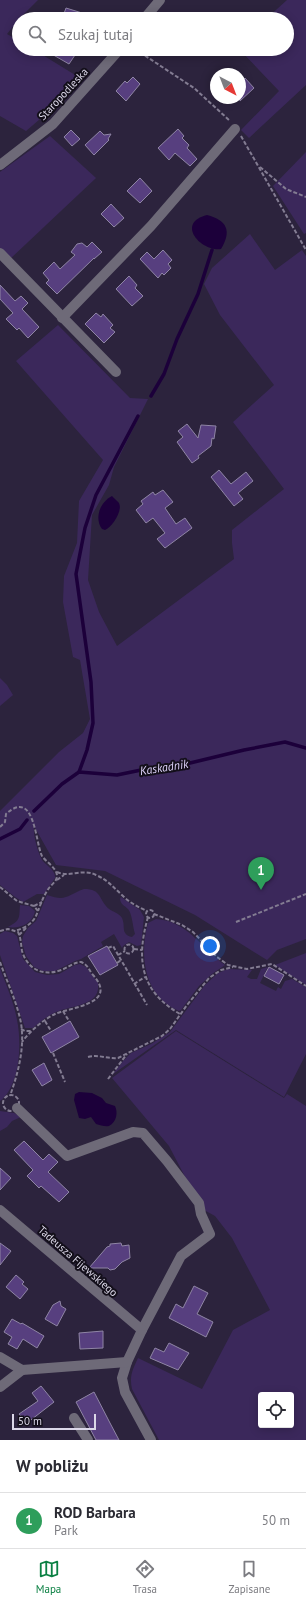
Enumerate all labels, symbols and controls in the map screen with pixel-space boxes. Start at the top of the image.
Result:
search box [12,12,294,56]
icon: search [26,23,48,45]
text: Szukaj tutaj [58,25,133,44]
street label: Staropodleska [35,65,91,123]
north arrow [210,68,246,104]
water label: Kaskadnik [139,756,190,778]
pin: 1 [248,857,274,890]
your location [200,936,220,956]
street label: Tadeusza Fijewskiego [35,1223,121,1299]
map controls [258,1392,294,1428]
button: locate [258,1392,294,1428]
scale bar [12,1412,96,1431]
text: 50 m [18,1414,42,1428]
text: W pobliżu [16,1455,88,1477]
text: ROD Barbara [54,1503,136,1522]
text: 1 [25,1512,33,1529]
text: 50 m [262,1512,290,1529]
text: Park [54,1522,78,1539]
tab: Mapa [36,1558,61,1596]
tab: Trasa [133,1558,157,1596]
tab: Zapisane [228,1558,270,1596]

